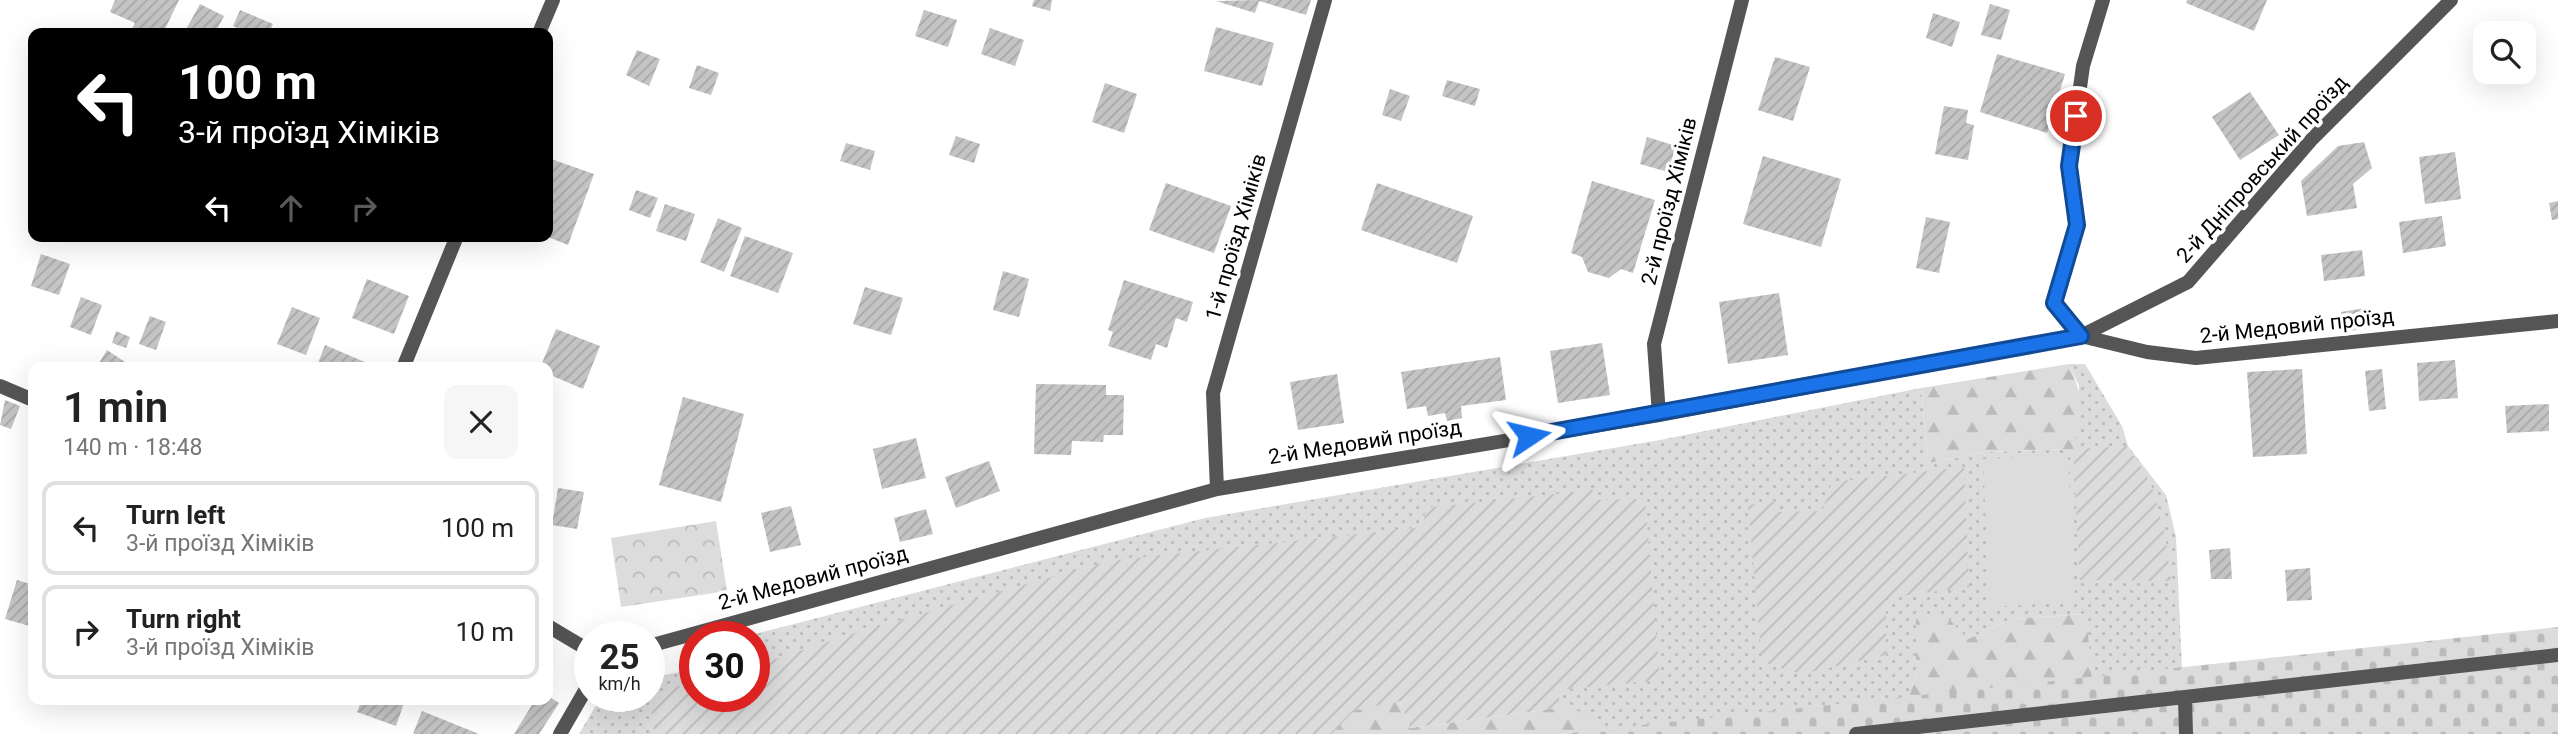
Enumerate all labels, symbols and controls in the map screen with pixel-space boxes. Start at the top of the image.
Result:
map controls [2473,21,2536,84]
button: search [2473,21,2536,84]
text: 100 m [178,54,317,111]
icon: left [63,56,154,147]
street label: 2-й Дніпровський проїзд [2172,70,2353,267]
pin [2046,86,2106,146]
icon: arrive [2057,97,2095,135]
text: 3-й проїзд Хіміків [178,113,440,151]
street label: 2-й проїзд Хіміків [1637,115,1701,287]
street label: 1-й проїзд Хіміків [1201,151,1271,323]
icon: left [199,189,237,227]
icon: ahead [272,189,310,227]
icon: right [345,189,383,227]
street label: 2-й Медовий проїзд [2199,304,2396,348]
text: 1 min [63,383,168,432]
button: close [444,385,518,459]
position arrow [1492,399,1566,473]
street label: 2-й Медовий проїзд [1267,415,1463,469]
text: 140 m · 18:48 [63,434,202,461]
text: Turn left [126,500,225,530]
icon: left [67,509,105,547]
text: 100 m [441,513,514,543]
text: 3-й проїзд Хіміків [126,530,314,557]
street label: 2-й Медовий проїзд [716,541,911,615]
text: Turn right [126,604,241,634]
icon: right [67,613,105,651]
text: 10 m [456,617,514,647]
speed limit sign: 30 [679,621,770,712]
text: 3-й проїзд Хіміків [126,634,314,661]
text: 25 [599,637,640,678]
text: km/h [598,673,641,694]

